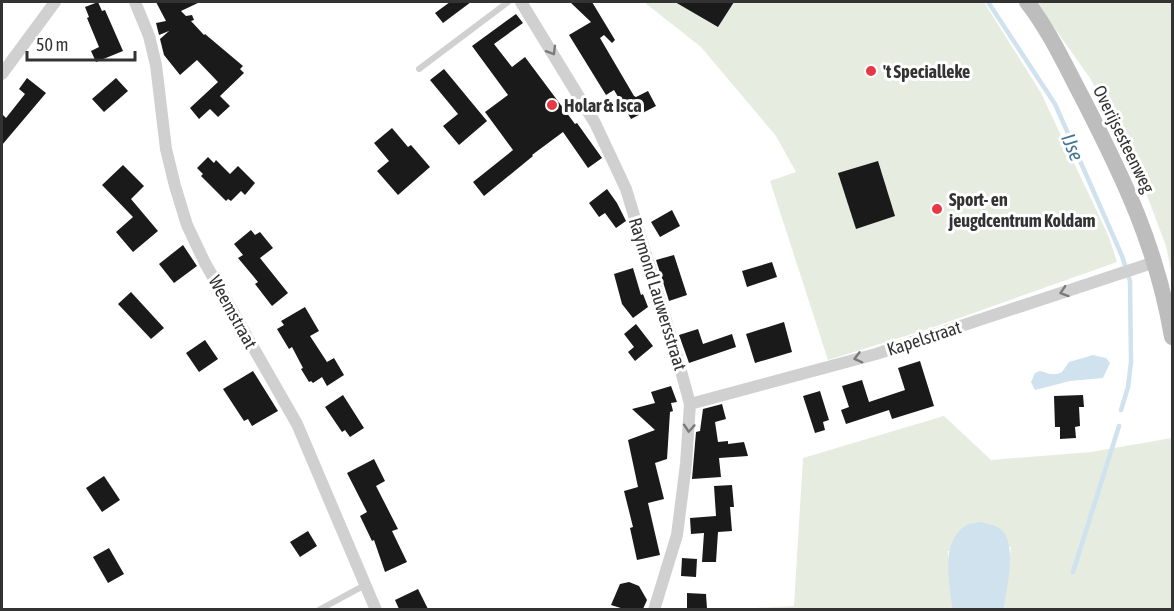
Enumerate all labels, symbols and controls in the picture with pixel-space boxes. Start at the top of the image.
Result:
scale bar [27,24,135,62]
text: 50 m [36,34,68,55]
one-way arrow [544,45,556,55]
place label: 't Specialleke [883,61,970,82]
marker: 't Specialleke [864,64,878,78]
street label: Overijsesteenweg [1089,82,1159,196]
place label: Holar & Isca [564,95,642,116]
marker: Holar & Isca [545,98,559,112]
water label: IJse [1057,130,1089,164]
place label: Sport- en jeugdcentrum Koldam [948,189,1096,231]
marker: Sport- en jeugdcentrum Koldam [930,202,944,216]
street label: Raymond Lauwersstraat [625,215,691,373]
street label: Weemstraat [204,272,262,352]
one-way arrow [1059,285,1070,297]
street label: Kapelstraat [884,316,964,360]
one-way arrow [854,351,864,364]
one-way arrow [682,423,695,432]

